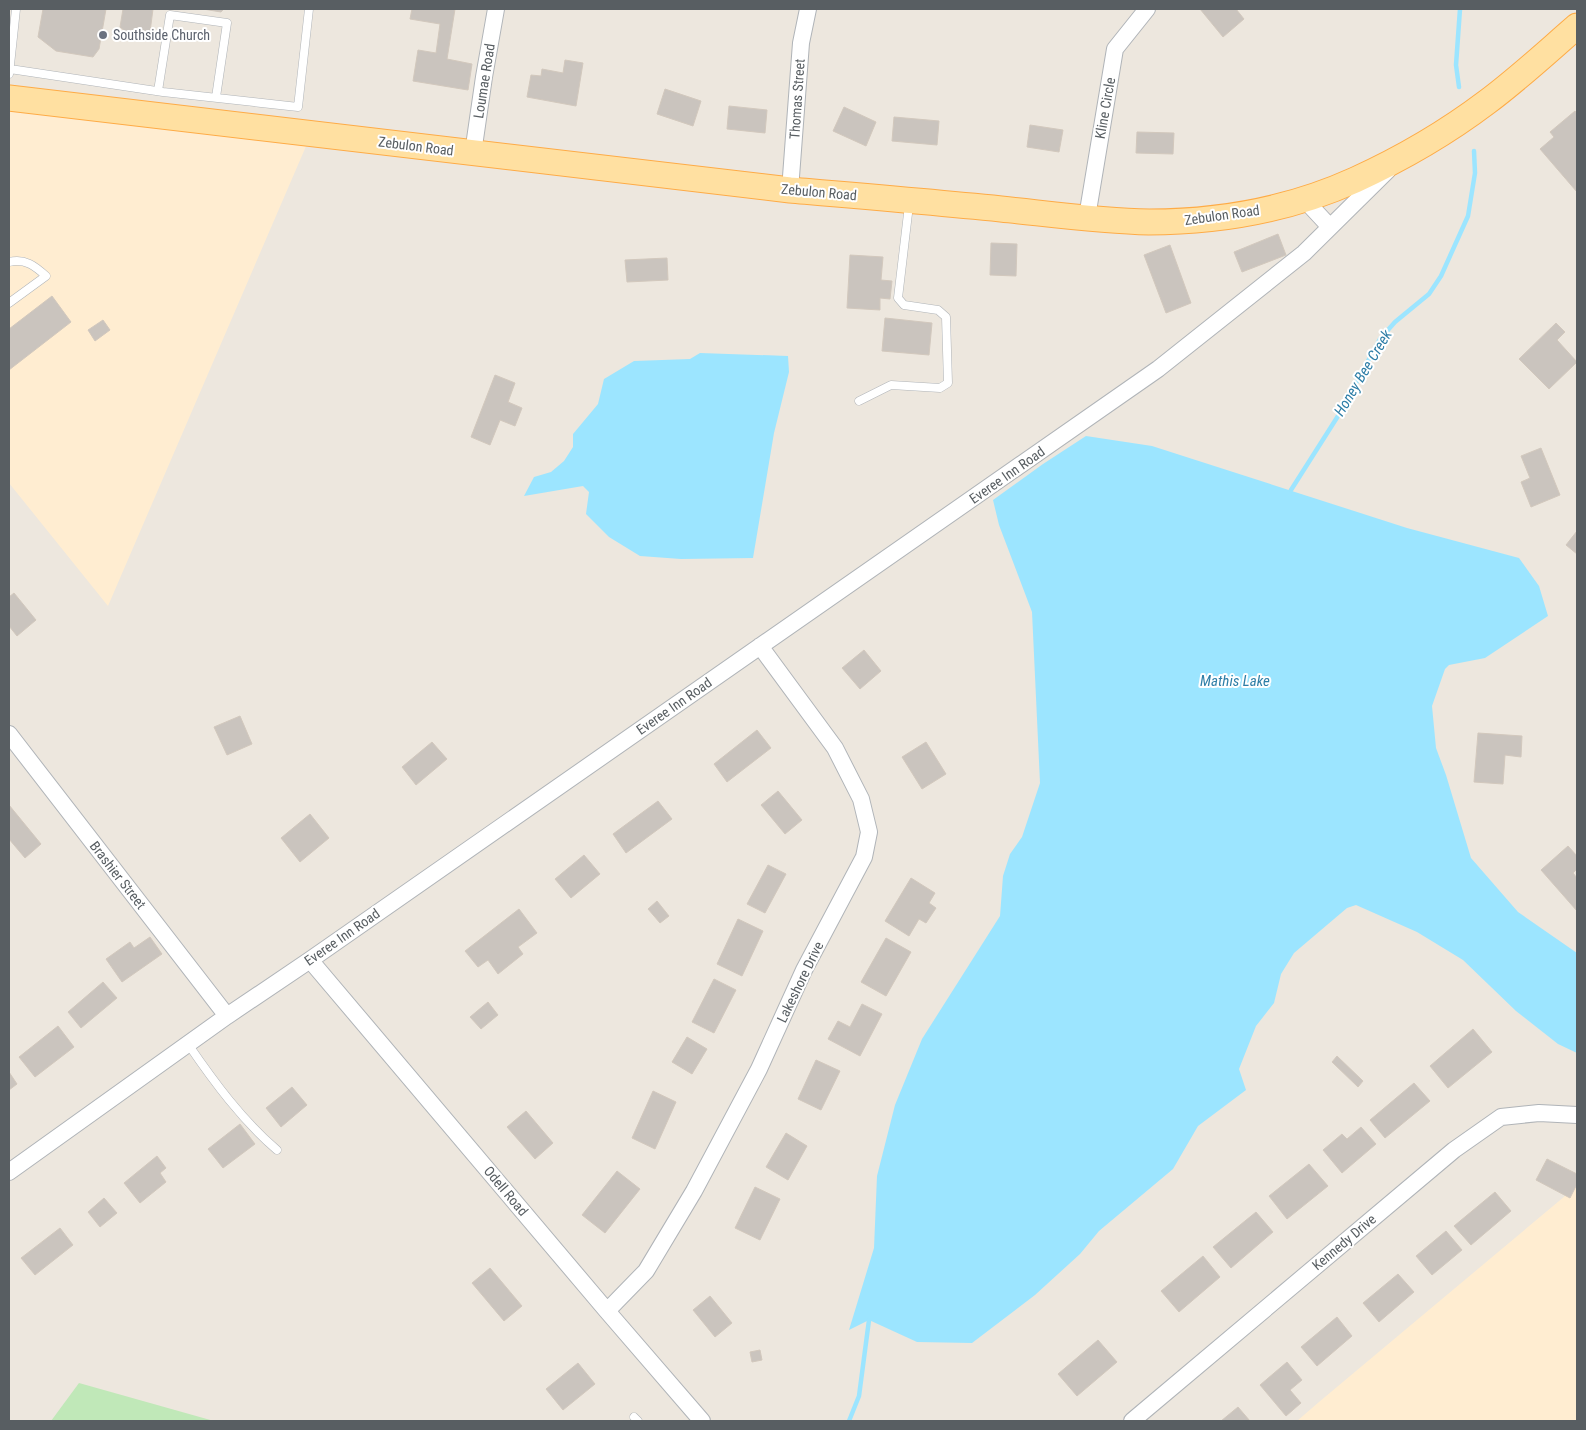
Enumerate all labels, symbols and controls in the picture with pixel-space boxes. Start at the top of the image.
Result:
place label: Southside Church [113,27,210,43]
marker: Southside Church [97,29,109,41]
street label: Loumae Road [470,42,498,120]
street label: Thomas Street [786,58,808,140]
street label: Kline Circle [1092,76,1118,140]
street label: Zebulon Road [377,133,455,159]
street label: Zebulon Road [781,181,857,203]
street label: Zebulon Road [1183,202,1261,228]
water label: Honey Bee Creek [1330,326,1396,419]
street label: Everee Inn Road [966,443,1048,507]
water label: Mathis Lake [1200,672,1270,690]
street label: Everee Inn Road [633,674,715,738]
street label: Brashier Street [87,838,149,912]
street label: Everee Inn Road [301,905,383,969]
street label: Lakeshore Drive [773,939,827,1025]
street label: Odell Road [481,1163,531,1219]
street label: Kennedy Drive [1309,1211,1379,1273]

